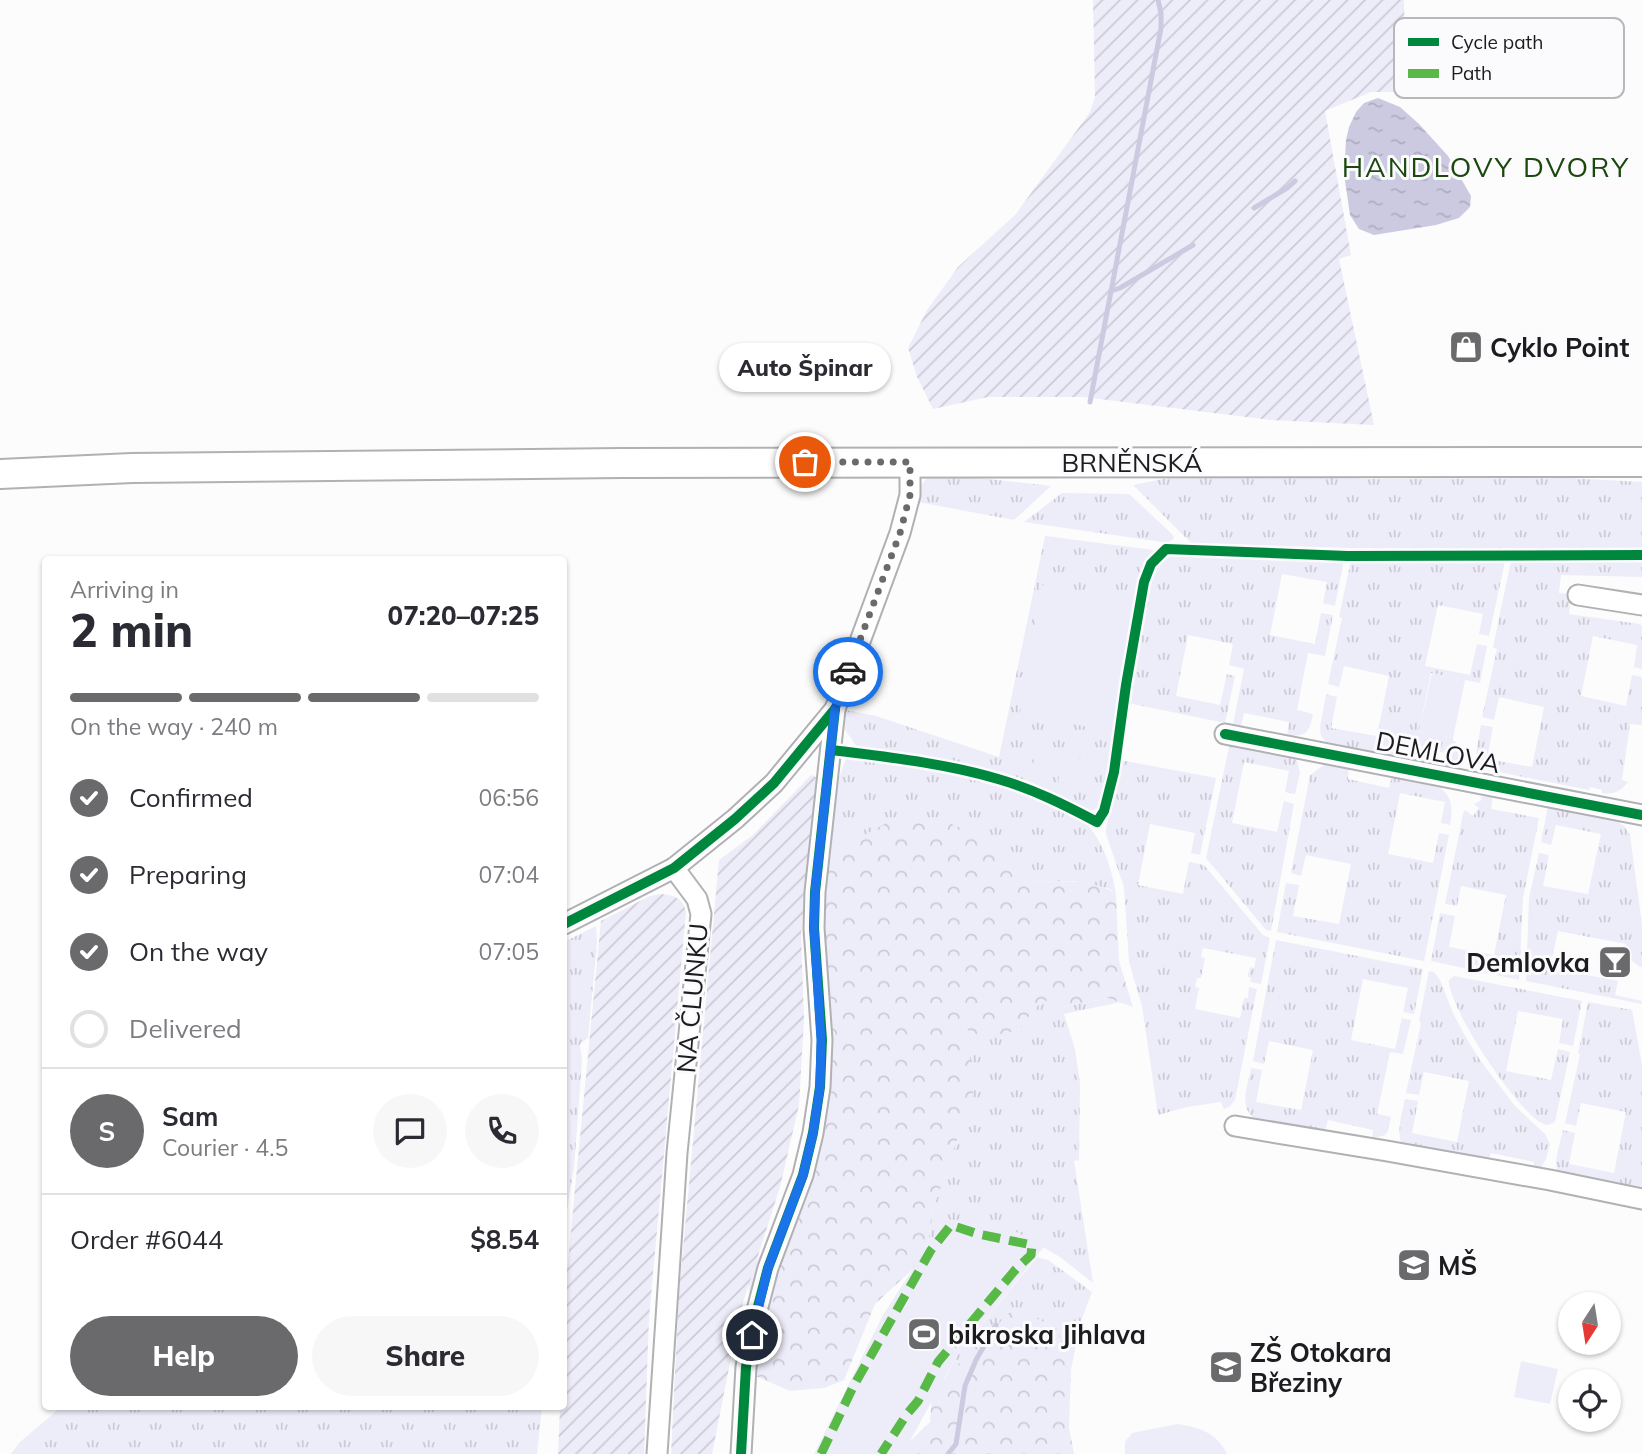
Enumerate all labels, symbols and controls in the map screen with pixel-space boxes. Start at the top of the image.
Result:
legend [1394,18,1624,98]
text: Cycle path [1451,30,1543,54]
text: Path [1451,61,1492,85]
district label: HANDLOVY DVORY [1342,149,1630,184]
shop icon: Cyklo Point [1447,328,1485,366]
place label: Cyklo Point [1490,331,1629,364]
callout: Auto Špinar [719,343,891,392]
text: Auto Špinar [738,353,872,382]
pin [775,432,835,492]
icon: bag [786,443,824,481]
street label: BRNĚNSKÁ [1062,446,1202,479]
text: Arriving in [70,575,179,604]
text: 07:20–07:25 [388,599,539,632]
text: 2 min [70,601,193,659]
courier [813,637,883,707]
icon: car [829,653,867,691]
text: On the way · 240 m [70,712,278,741]
street label: DEMLOVA [1373,724,1503,780]
icon: check [70,779,108,817]
text: Confirmed [129,781,253,814]
text: 06:56 [479,783,539,812]
icon: check [70,856,108,894]
text: Preparing [129,858,247,891]
text: 07:04 [479,860,539,889]
street label: NA ČLUNKU [669,922,715,1074]
icon: check [70,933,108,971]
text: On the way [129,935,268,968]
text: 07:05 [479,937,539,966]
bar icon: Demlovka [1596,943,1634,981]
place label: Demlovka [1466,946,1590,979]
text: Delivered [129,1012,242,1045]
button: chat [373,1094,447,1168]
button: phone [465,1094,539,1168]
text: Sam [162,1100,218,1133]
text: S [99,1115,115,1148]
text: Courier · 4.5 [162,1133,288,1162]
text: Order #6044 [70,1223,223,1256]
text: $8.54 [470,1223,539,1256]
school or university icon: MŠ [1395,1246,1433,1284]
place label: MŠ [1438,1249,1477,1282]
north arrow [1558,1292,1620,1354]
map controls [1558,1292,1621,1432]
pin [722,1305,782,1365]
sports icon: bikroska Jihlava [905,1315,943,1353]
button: Help [70,1316,298,1396]
button: Share [312,1316,539,1396]
icon: home [733,1316,771,1354]
place label: bikroska Jihlava [948,1318,1146,1351]
place label: ZŠ Otokara Březiny [1250,1336,1392,1399]
school or university icon: ZŠ Otokara Březiny [1207,1348,1245,1386]
button: locate [1558,1369,1621,1432]

